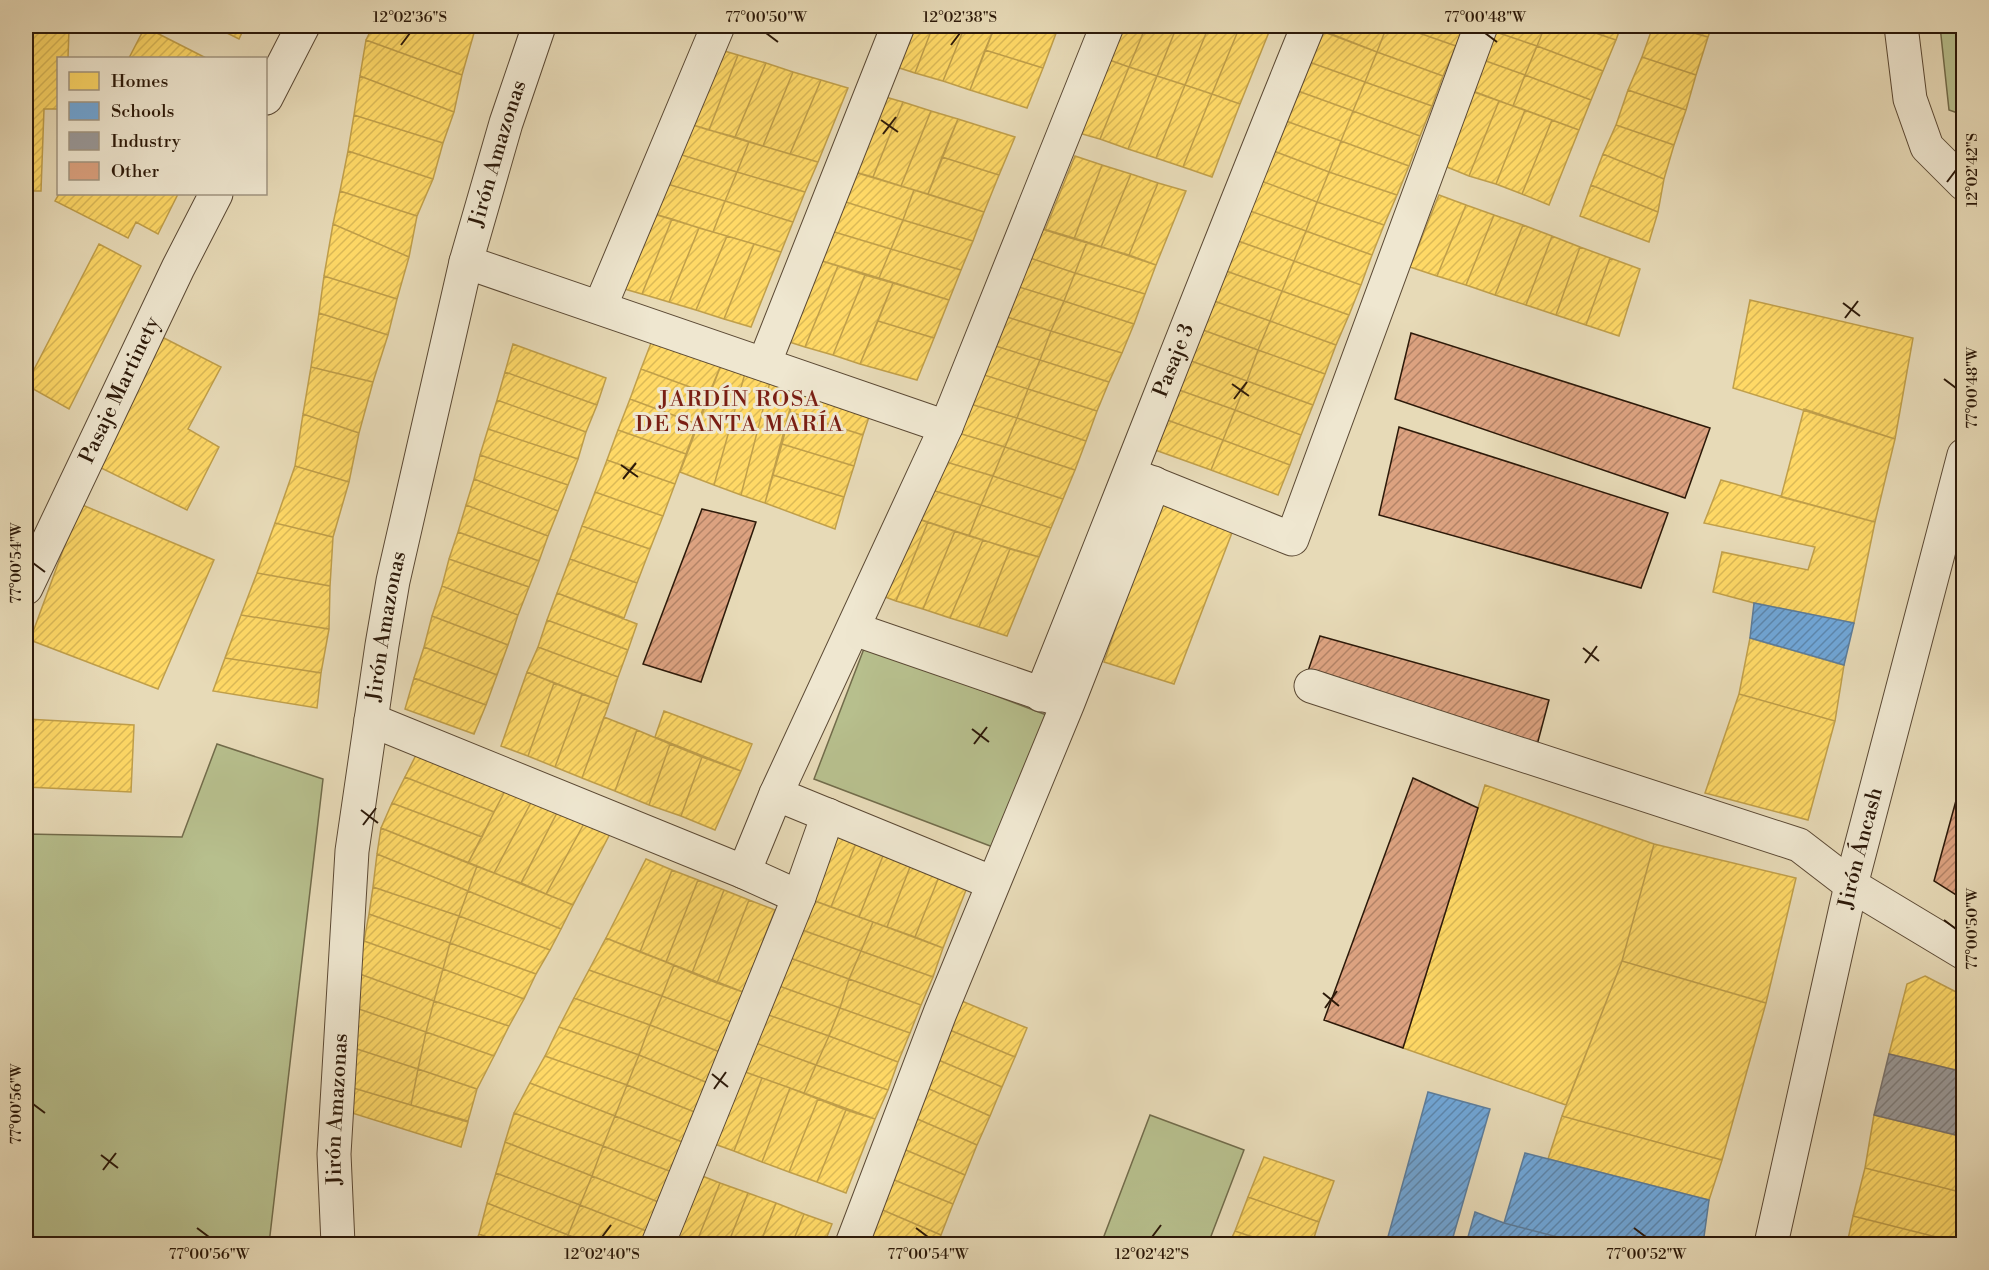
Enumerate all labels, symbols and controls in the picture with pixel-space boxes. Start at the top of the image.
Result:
text: 12°02'36"S [373,8,447,27]
text: 77°00'50"W [725,8,807,27]
text: 12°02'38"S [923,8,997,27]
text: 77°00'48"W [1444,8,1526,27]
legend [57,57,267,195]
text: Homes [111,70,168,93]
street label: Jirón Amazonas [463,77,533,231]
text: Schools [111,100,175,123]
text: Industry [111,130,181,153]
text: 12°02'42"S [1963,133,1982,207]
text: Other [111,160,159,183]
street label: Pasaje Martinety [74,312,166,468]
street label: Pasaje 3 [1148,320,1200,401]
text: 77°00'48"W [1963,347,1982,429]
district label: JARDÍN ROSA DE SANTA MARÍA [635,385,845,438]
text: 77°00'54"W [7,522,26,603]
street label: Jirón Amazonas [361,549,412,704]
street label: Jirón Áncash [1833,784,1889,912]
text: 77°00'50"W [1963,888,1982,970]
street label: Jirón Amazonas [321,1033,354,1187]
text: 77°00'56"W [7,1063,26,1144]
text: 77°00'56"W [169,1245,250,1264]
text: 12°02'40"S [564,1245,640,1264]
text: 77°00'54"W [888,1245,969,1264]
text: 12°02'42"S [1115,1245,1189,1264]
text: 77°00'52"W [1606,1245,1686,1264]

